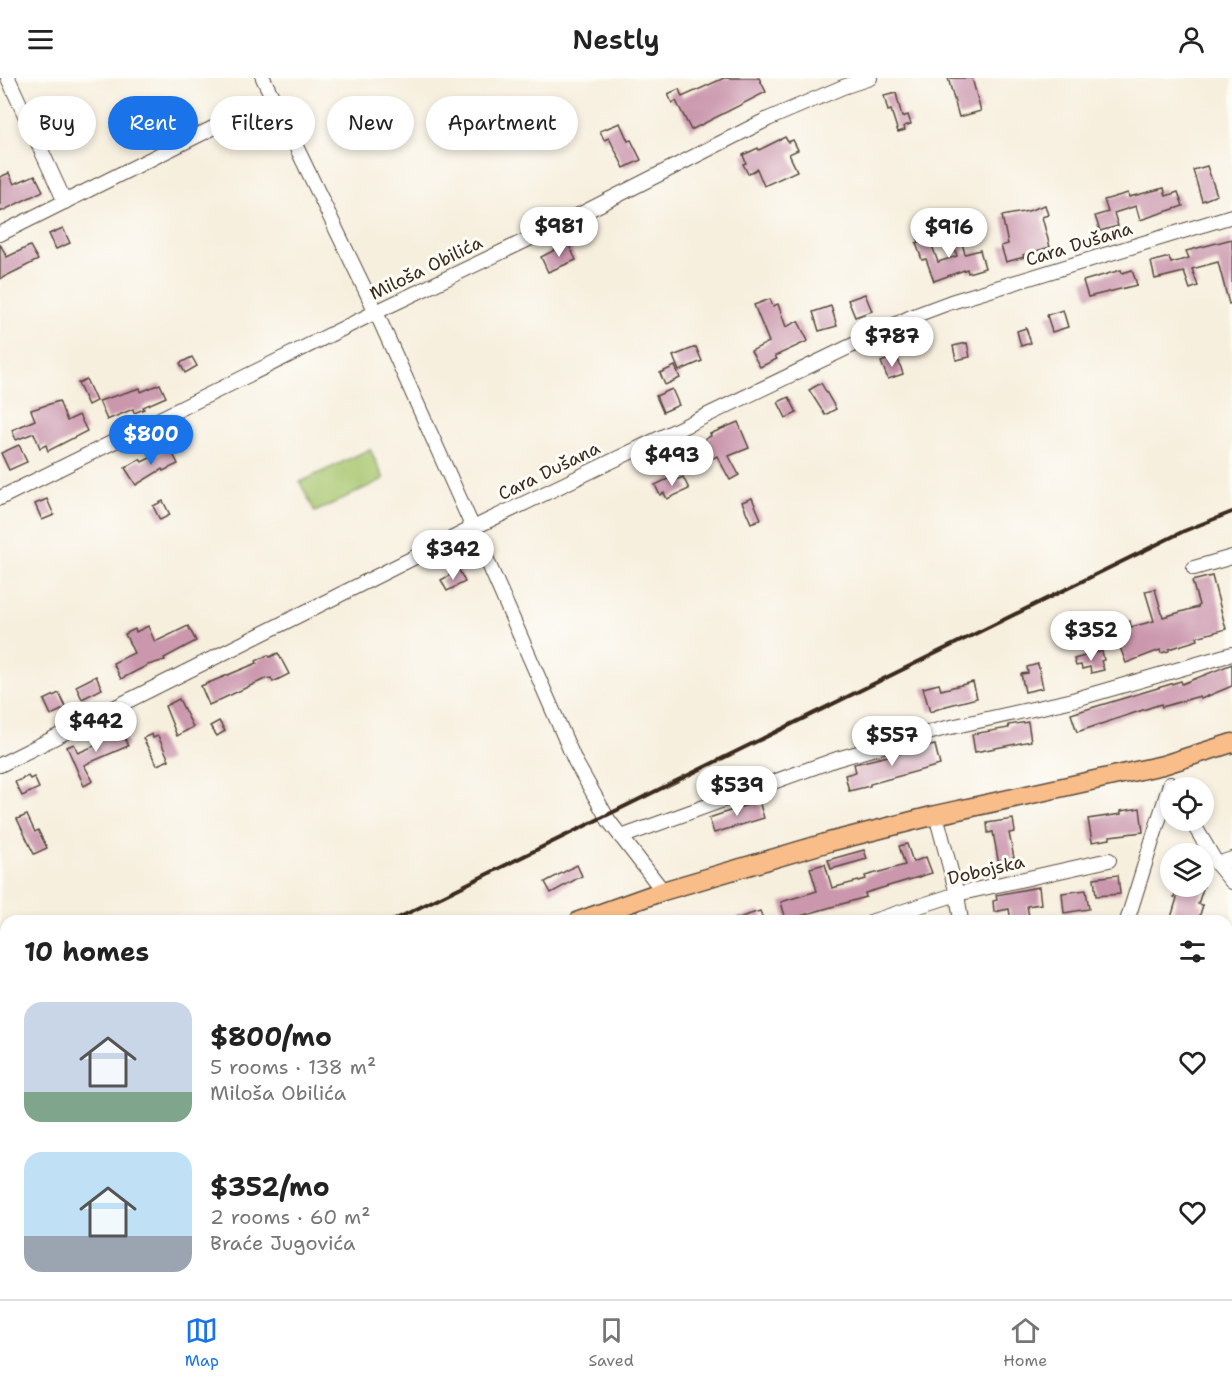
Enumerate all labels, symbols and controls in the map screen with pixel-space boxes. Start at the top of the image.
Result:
text: Nestly [572,21,660,58]
icon: menu [24,23,57,56]
icon: person [1175,23,1208,56]
chip: Buy [18,96,96,150]
chip: Rent [108,96,198,150]
chip: Filters [210,96,315,150]
chip: New [327,96,414,150]
chip: Apartment [426,96,578,150]
pin: $981 [523,207,595,258]
pin: $916 [913,208,985,259]
text: $981 [534,213,584,239]
text: $916 [924,214,974,240]
street label: Cara Dušana [1023,216,1135,272]
street label: Miloša Obilića [366,230,486,306]
pin: $787 [856,317,928,368]
text: $787 [865,323,919,349]
pin: $800 [115,415,187,466]
text: $800 [123,421,179,447]
street label: Cara Dušana [494,436,604,506]
pin: $493 [636,436,708,487]
text: $493 [645,442,699,468]
pin: $342 [417,530,489,581]
text: $342 [426,536,480,562]
pin: $352 [1055,611,1127,662]
text: $352 [1064,617,1118,643]
pin: $442 [60,702,132,753]
text: $442 [69,708,123,734]
pin: $557 [856,716,928,767]
text: $557 [866,722,918,748]
pin: $539 [701,766,773,817]
text: $539 [710,772,764,798]
map controls [1160,777,1214,897]
button: locate [1160,777,1214,831]
button: layers [1160,843,1214,897]
street label: Dobojska [945,850,1027,890]
text: 10 homes [24,934,149,969]
icon: filters [1176,935,1209,968]
text: $800/mo [210,1019,332,1054]
icon: home [72,1026,144,1098]
icon: heart [1176,1046,1209,1079]
text: 5 rooms · 138 m² [210,1054,376,1080]
text: Miloša Obilića [210,1080,346,1106]
text: $352/mo [210,1169,330,1204]
icon: home [72,1176,144,1248]
icon: heart [1176,1196,1209,1229]
text: 2 rooms · 60 m² [210,1204,370,1230]
text: Braće Jugovića [210,1230,356,1256]
tab: Map [185,1314,219,1371]
tab: Saved [588,1314,634,1371]
tab: Home [1003,1314,1047,1371]

